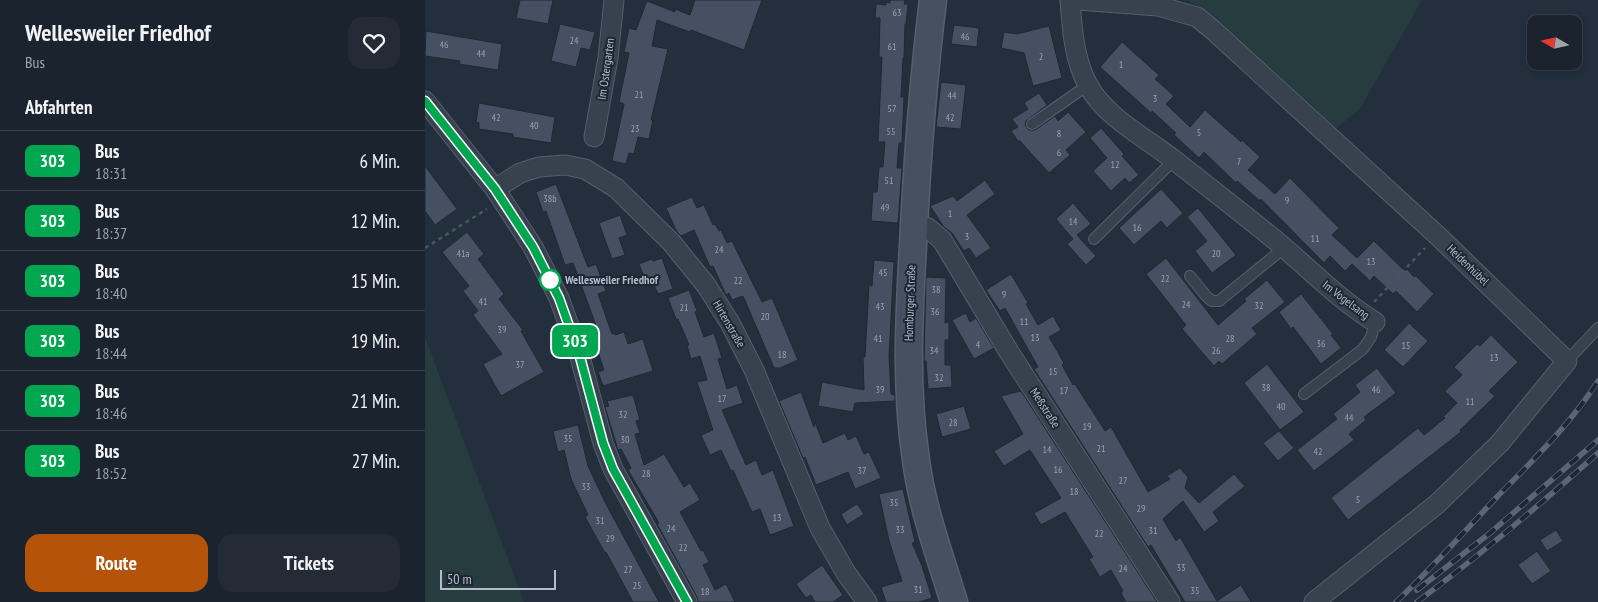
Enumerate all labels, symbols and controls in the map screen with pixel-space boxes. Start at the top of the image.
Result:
house number: 63 [893,6,902,19]
north arrow [1527,15,1583,70]
map controls [1527,15,1582,70]
text: Wellesweiler Friedhof [25,17,211,48]
button: heart [348,17,400,69]
house number: 46 [961,30,970,43]
house number: 24 [570,34,579,47]
street label: Im Ostergarten [594,37,617,101]
house number: 46 [440,38,449,51]
house number: 61 [888,40,897,53]
house number: 44 [477,47,486,60]
house number: 2 [1039,50,1043,63]
text: Bus [25,52,45,72]
house number: 1 [1119,58,1123,71]
house number: 21 [635,88,644,101]
house number: 44 [948,89,957,102]
house number: 3 [1153,92,1157,105]
text: Abfahrten [25,95,92,119]
house number: 57 [888,102,897,115]
house number: 42 [492,111,501,124]
house number: 42 [946,111,955,124]
house number: 40 [530,119,539,132]
house number: 23 [631,122,640,135]
house number: 55 [887,125,896,138]
house number: 5 [1197,126,1201,139]
house number: 8 [1057,127,1061,140]
text: Bus [95,139,119,163]
house number: 6 [1057,146,1062,159]
text: 303 [40,149,65,172]
text: 6 Min. [359,149,400,173]
house number: 7 [1237,155,1241,168]
house number: 12 [1111,158,1120,171]
text: 18:31 [95,163,127,183]
house number: 51 [885,174,894,187]
house number: 38b [543,192,557,205]
house number: 9 [1285,194,1289,207]
text: Bus [95,199,119,223]
house number: 49 [881,201,890,214]
house number: 1 [948,207,952,220]
text: 303 [40,209,65,232]
text: 12 Min. [351,209,400,233]
house number: 14 [1069,215,1078,228]
house number: 16 [1133,221,1142,234]
text: 18:37 [95,223,127,243]
house number: 3 [965,230,969,243]
house number: 11 [1311,232,1320,245]
street label: Heidenhübel [1444,241,1493,289]
house number: 24 [715,243,724,256]
house number: 41a [457,247,470,260]
house number: 20 [1212,247,1221,260]
house number: 13 [1367,255,1376,268]
text: Bus [95,259,119,283]
street label: Homburger Straße [901,264,918,341]
house number: 45 [879,266,888,279]
text: 303 [40,269,65,292]
text: 15 Min. [351,269,400,293]
marker: Wellesweiler Friedhof [539,269,561,291]
place label: Wellesweiler Friedhof [564,272,659,287]
house number: 22 [1161,272,1170,285]
house number: 22 [734,274,743,287]
street label: Im Vogelsang [1320,277,1373,322]
text: 18:40 [95,283,127,303]
house number: 38 [932,283,941,296]
house number: 9 [1002,288,1006,301]
house number: 41 [479,295,488,308]
street label: Hirtenstraße [710,297,749,350]
house number: 24 [1182,298,1191,311]
house number: 32 [1255,299,1264,312]
house number: 43 [876,300,885,313]
house number: 21 [680,301,689,314]
house number: 36 [931,305,940,318]
house number: 20 [761,310,770,323]
house number: 11 [1020,315,1029,328]
text: Bus [95,319,119,343]
house number: 39 [498,323,507,336]
line badge: 303 [546,325,604,357]
text: 303 [40,329,65,352]
text: 19 Min. [351,329,400,353]
text: 303 [562,329,588,352]
house number: 13 [1031,331,1040,344]
house number: 41 [874,332,883,345]
house number: 28 [1226,332,1235,345]
house number: 36 [1317,337,1326,350]
house number: 4 [976,338,981,351]
house number: 15 [1402,339,1411,352]
text: 18:44 [95,343,127,363]
house number: 34 [930,344,939,357]
house number: 26 [1212,344,1221,357]
house number: 18 [778,348,787,361]
house number: 13 [1490,351,1499,364]
house number: 37 [516,358,525,371]
house number: 15 [1049,365,1058,378]
house number: 32 [935,371,944,384]
text: Bus [95,379,119,403]
house number: 38 [1262,381,1271,394]
house number: 39 [876,383,885,396]
house number: 46 [1372,383,1381,396]
house number: 17 [1060,384,1069,397]
street label: Meßstraße [1027,385,1064,431]
text: 303 [40,389,65,412]
text: 21 Min. [351,389,400,413]
house number: 17 [718,392,727,405]
house number: 11 [1466,395,1475,408]
house number: 40 [1277,400,1286,413]
text: 18:46 [95,403,127,423]
house number: 32 [619,408,628,421]
house number: 44 [1345,411,1354,424]
house number: 28 [949,416,958,429]
house number: 19 [1083,420,1092,433]
house number: 35 [564,432,573,445]
house number: 30 [621,433,630,446]
text: Bus [95,439,119,463]
house number: 21 [1097,442,1106,455]
house number: 14 [1043,443,1052,456]
house number: 42 [1314,445,1323,458]
text: 303 [40,449,65,472]
text: 27 Min. [352,449,400,473]
text: 18:52 [95,463,127,483]
house number: 16 [1054,463,1063,476]
house number: 37 [858,464,867,477]
house number: 28 [642,467,651,480]
house number: 27 [1119,474,1128,487]
house number: 33 [582,480,591,493]
house number: 18 [1070,485,1079,498]
house number: 5 [1356,493,1360,506]
house number: 35 [890,496,899,509]
house number: 29 [1137,502,1146,515]
house number: 13 [773,511,782,524]
house number: 31 [596,514,605,527]
house number: 24 [667,522,676,535]
house number: 33 [896,523,905,536]
house number: 31 [1149,524,1158,537]
house number: 22 [1095,527,1104,540]
house number: 29 [606,532,615,545]
button: Route [25,534,208,592]
button: Tickets [218,534,400,592]
house number: 22 [679,541,688,554]
house number: 33 [1177,561,1186,574]
house number: 24 [1119,562,1128,575]
house number: 27 [624,563,633,576]
scale bar [440,567,556,590]
text: 50 m [447,570,472,588]
house number: 25 [633,579,642,592]
house number: 31 [914,583,923,596]
house number: 35 [1191,584,1200,597]
house number: 18 [701,585,710,598]

